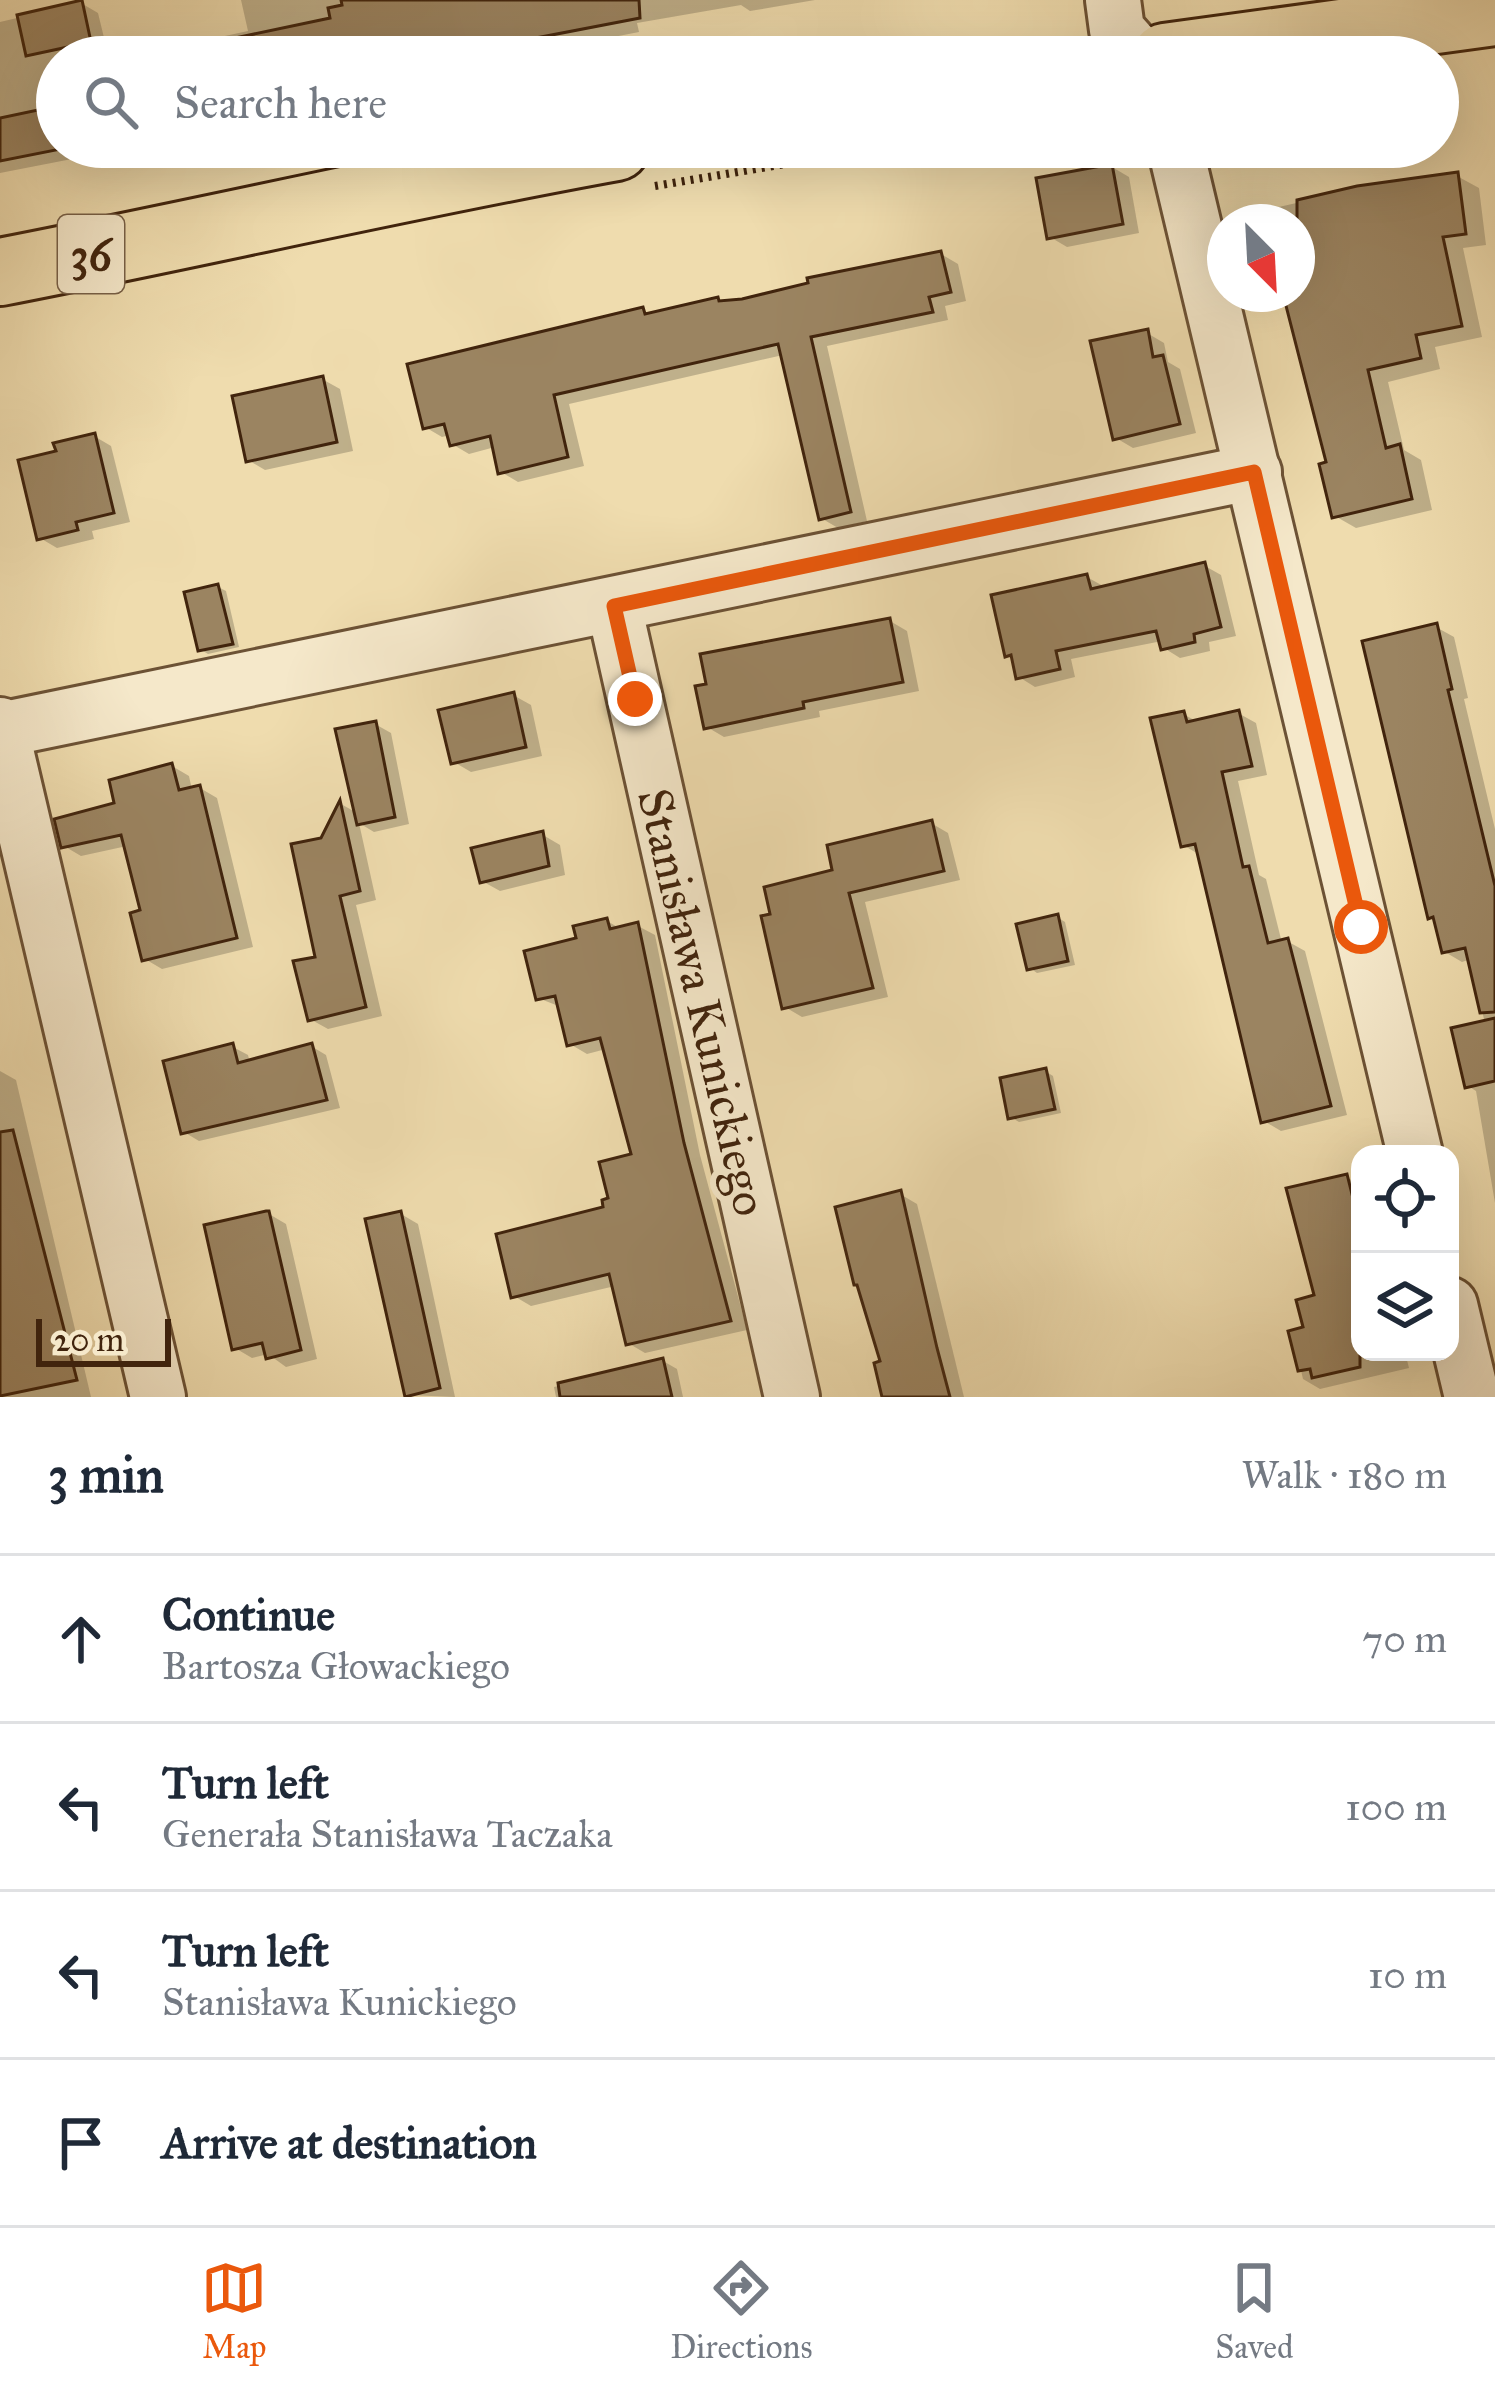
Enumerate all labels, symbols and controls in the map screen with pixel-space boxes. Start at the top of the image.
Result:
search box [36,36,1459,168]
icon: search [78,69,144,135]
text: Search here [174,75,387,130]
north arrow [1207,204,1315,312]
road number: 36 [58,215,124,293]
route end [608,672,662,726]
street label: Stanisława Kunickiego [625,783,781,1221]
route start [1334,900,1388,954]
map controls [1351,1145,1459,1361]
button: locate [1351,1145,1459,1253]
button: layers [1351,1253,1459,1361]
scale bar [36,1313,171,1366]
text: 20 m [54,1320,124,1360]
text: 3 min [48,1444,164,1506]
text: Walk · 180 m [1241,1451,1447,1499]
text: Continue [162,1587,335,1642]
icon: ahead [48,1606,114,1672]
text: 70 m [1362,1615,1447,1663]
text: Bartosza Głowackiego [162,1642,510,1690]
text: Turn left [162,1755,329,1810]
icon: left [48,1774,114,1840]
text: 100 m [1345,1783,1447,1831]
text: Generała Stanisława Taczaka [162,1810,613,1858]
text: Turn left [162,1923,329,1978]
icon: left [48,1942,114,2008]
text: 10 m [1368,1951,1447,1999]
text: Stanisława Kunickiego [162,1978,517,2026]
icon: arrive [48,2110,114,2176]
text: Arrive at destination [162,2115,537,2170]
tab: Map [201,2255,267,2367]
tab: Directions [670,2255,812,2367]
tab: Saved [1215,2255,1294,2367]

